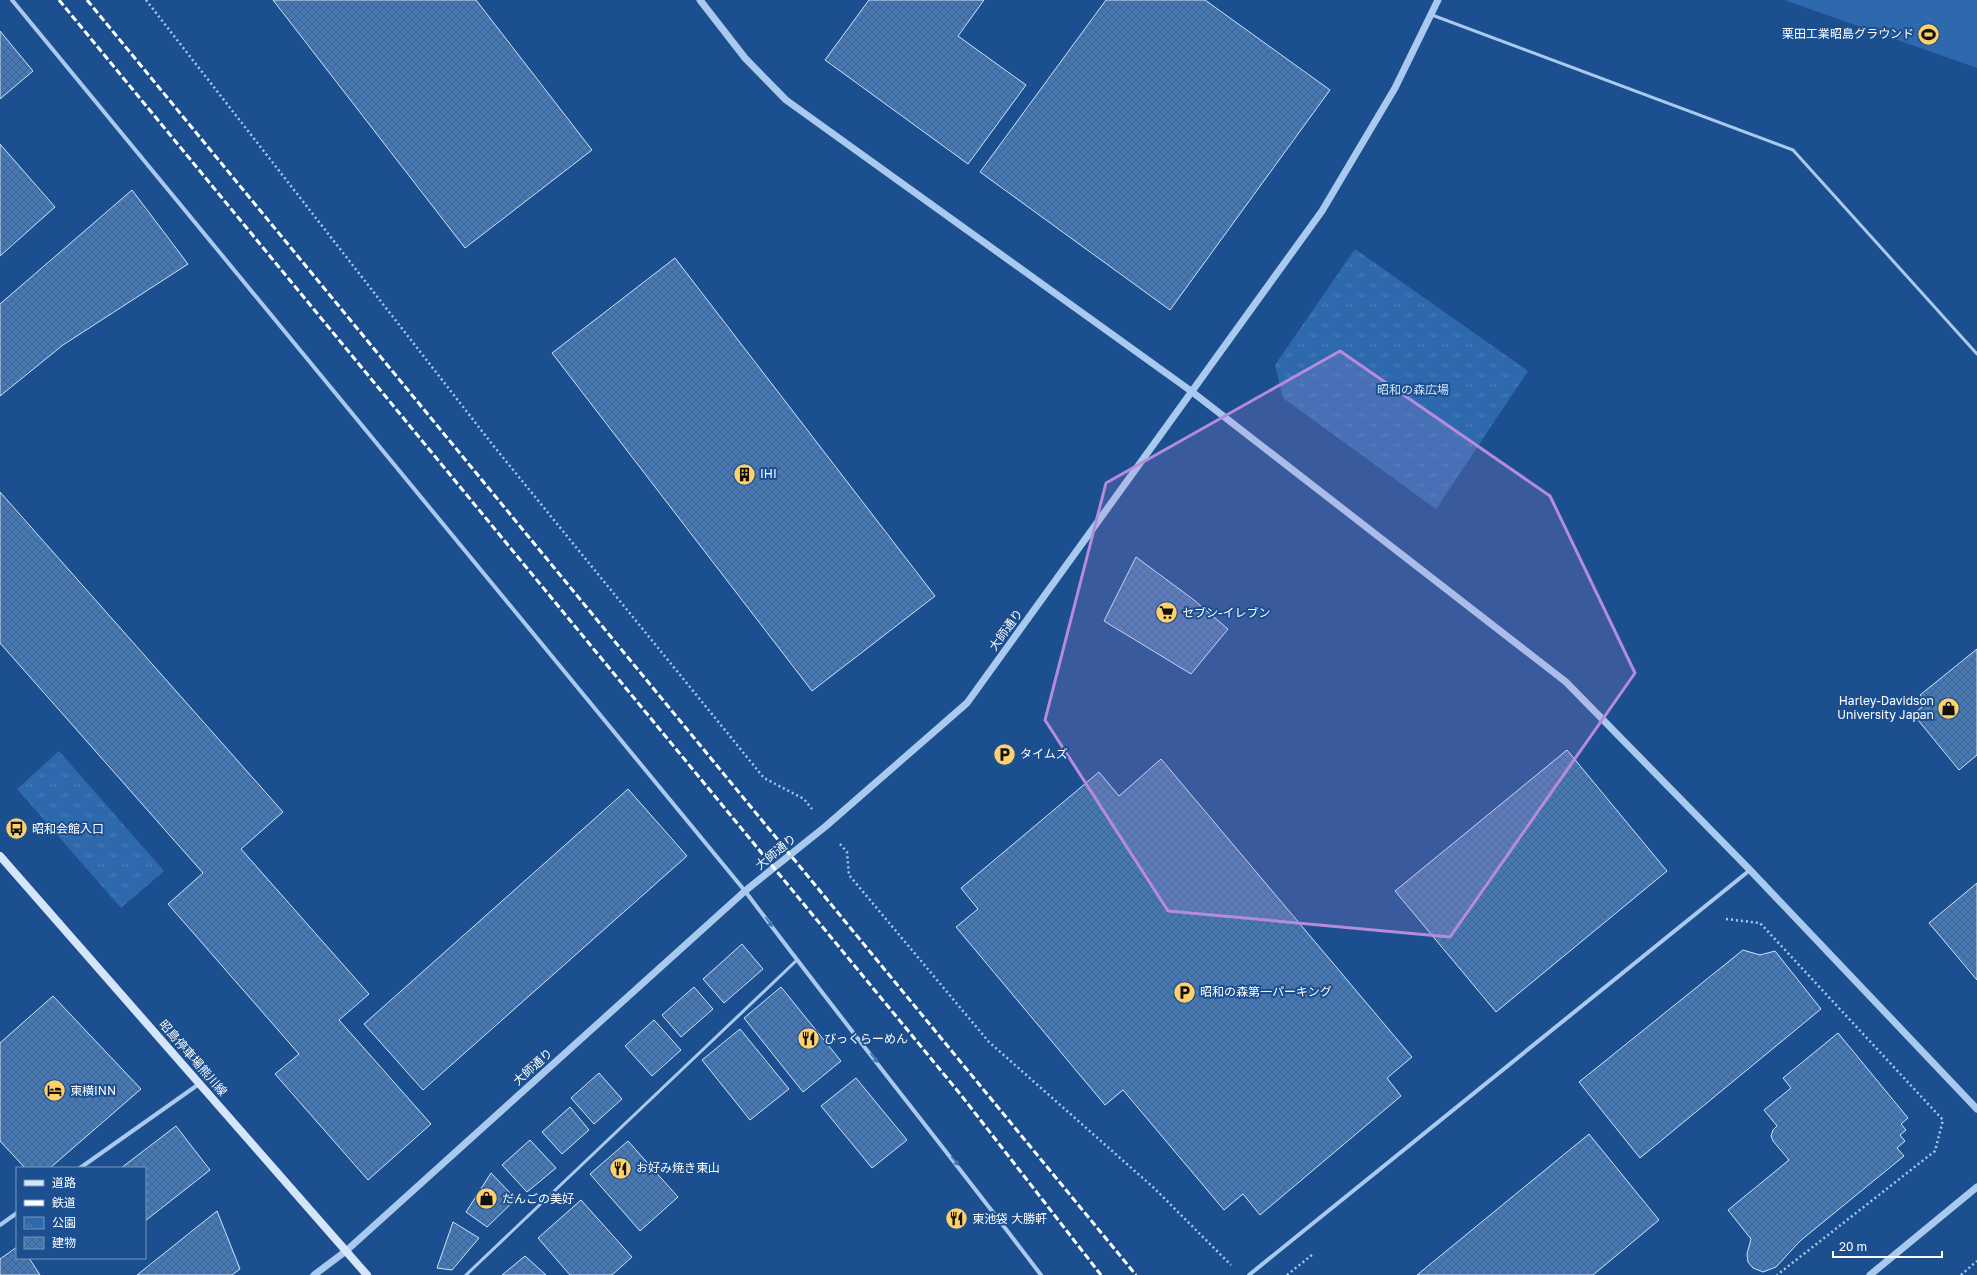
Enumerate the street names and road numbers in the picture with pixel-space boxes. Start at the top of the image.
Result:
street label: 大師通り [985,606,1026,654]
street label: 大師通り [752,831,799,873]
street label: 昭島停車場熊川線 [156,1017,231,1099]
street label: 大師通り [510,1045,556,1088]

